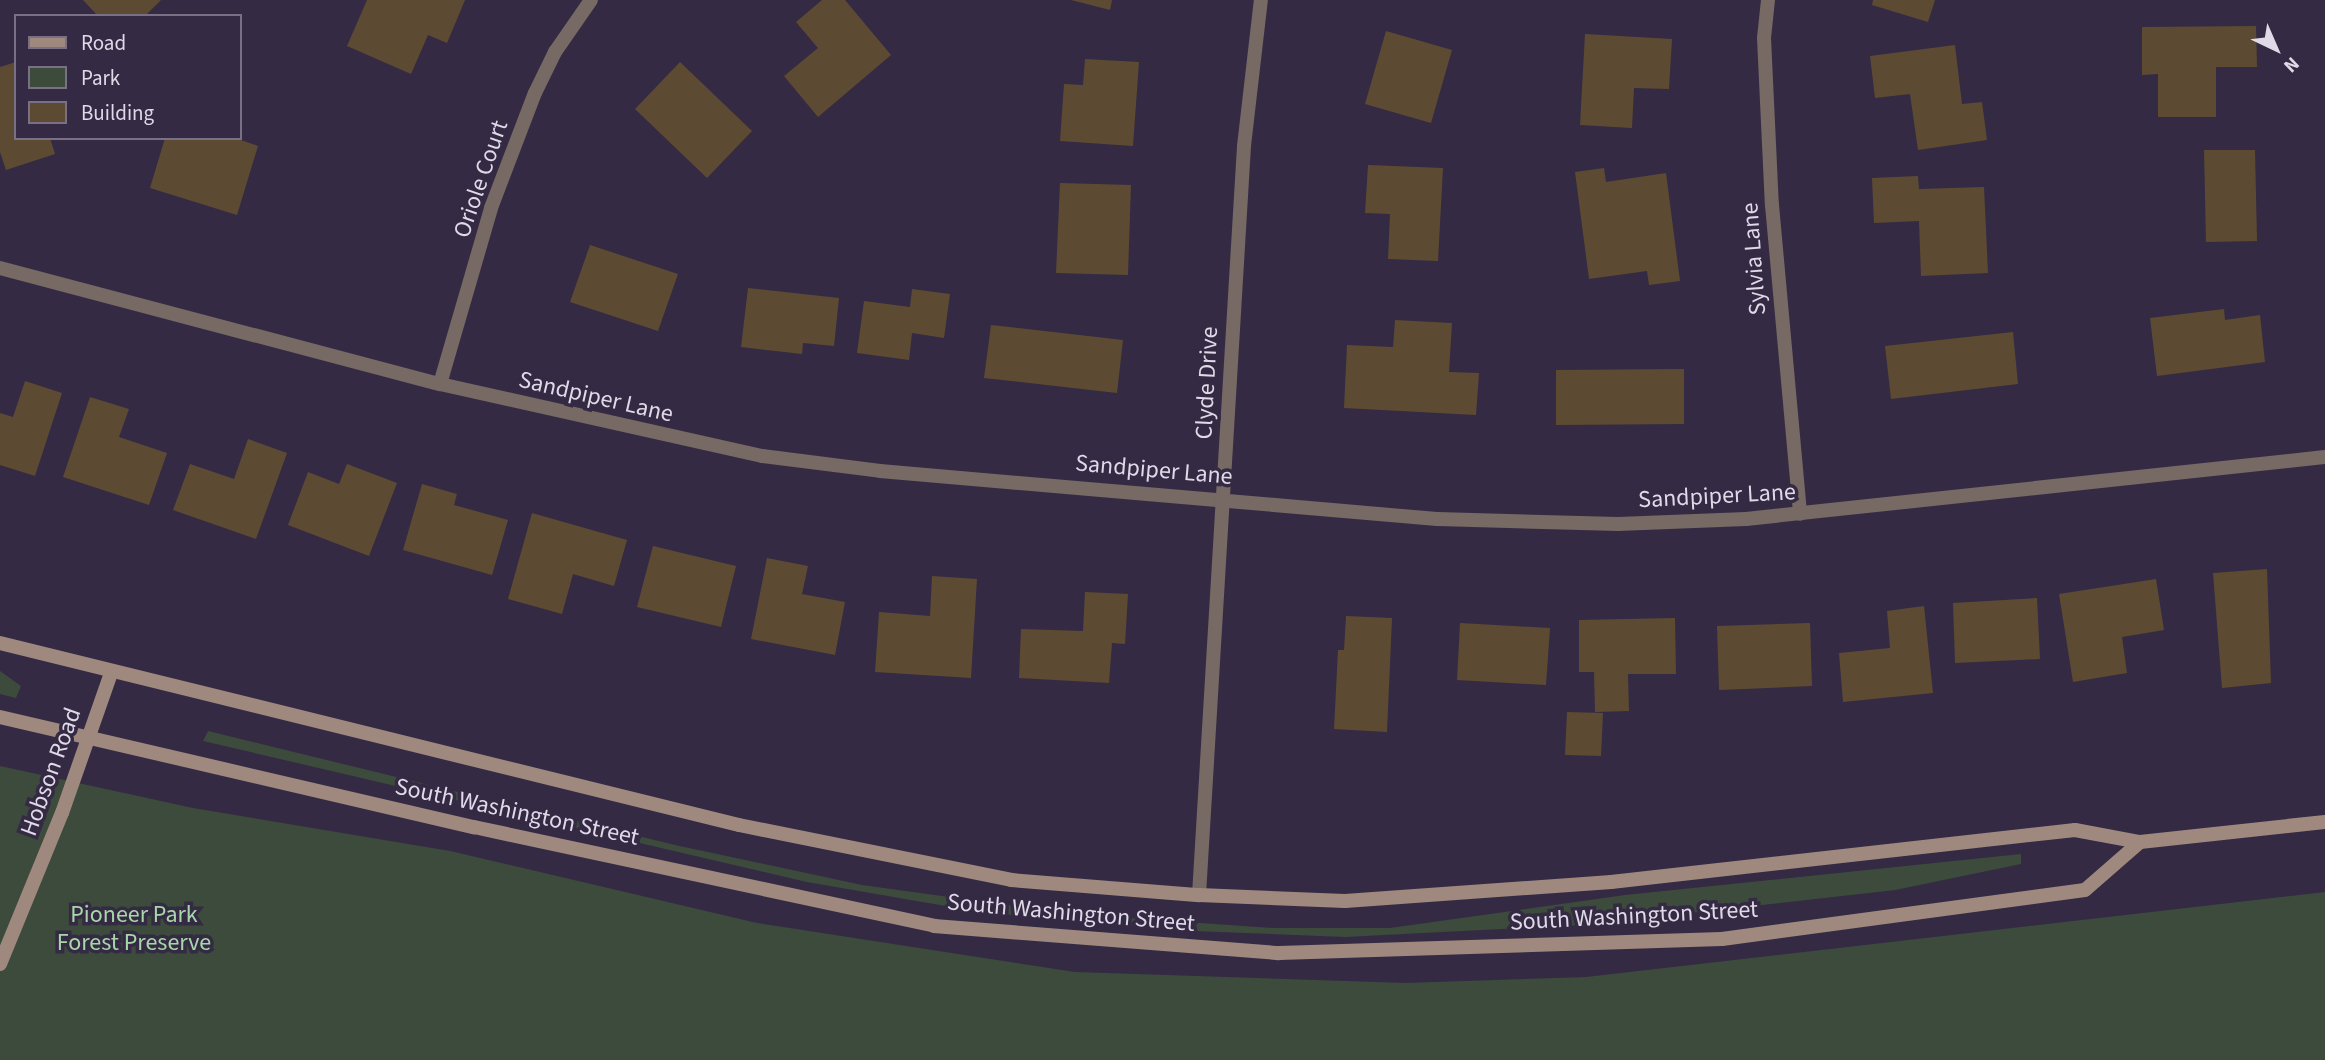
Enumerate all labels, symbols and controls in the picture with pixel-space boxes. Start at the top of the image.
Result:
legend [14,14,242,140]
north arrow [2241,14,2311,84]
text: Road [81,28,126,58]
text: N [2277,50,2305,79]
text: Park [81,63,120,93]
text: Building [81,98,154,128]
street label: Oriole Court [447,117,515,241]
street label: Sylvia Lane [1736,202,1772,316]
street label: Clyde Drive [1190,326,1224,440]
street label: Sandpiper Lane [516,365,676,429]
street label: Sandpiper Lane [1074,449,1234,491]
street label: Sandpiper Lane [1637,477,1797,515]
street label: Hobson Road [14,704,88,840]
street label: South Washington Street [392,772,642,852]
street label: South Washington Street [946,888,1196,938]
street label: South Washington Street [1509,895,1759,937]
park label: Pioneer Park Forest Preserve [57,901,211,957]

